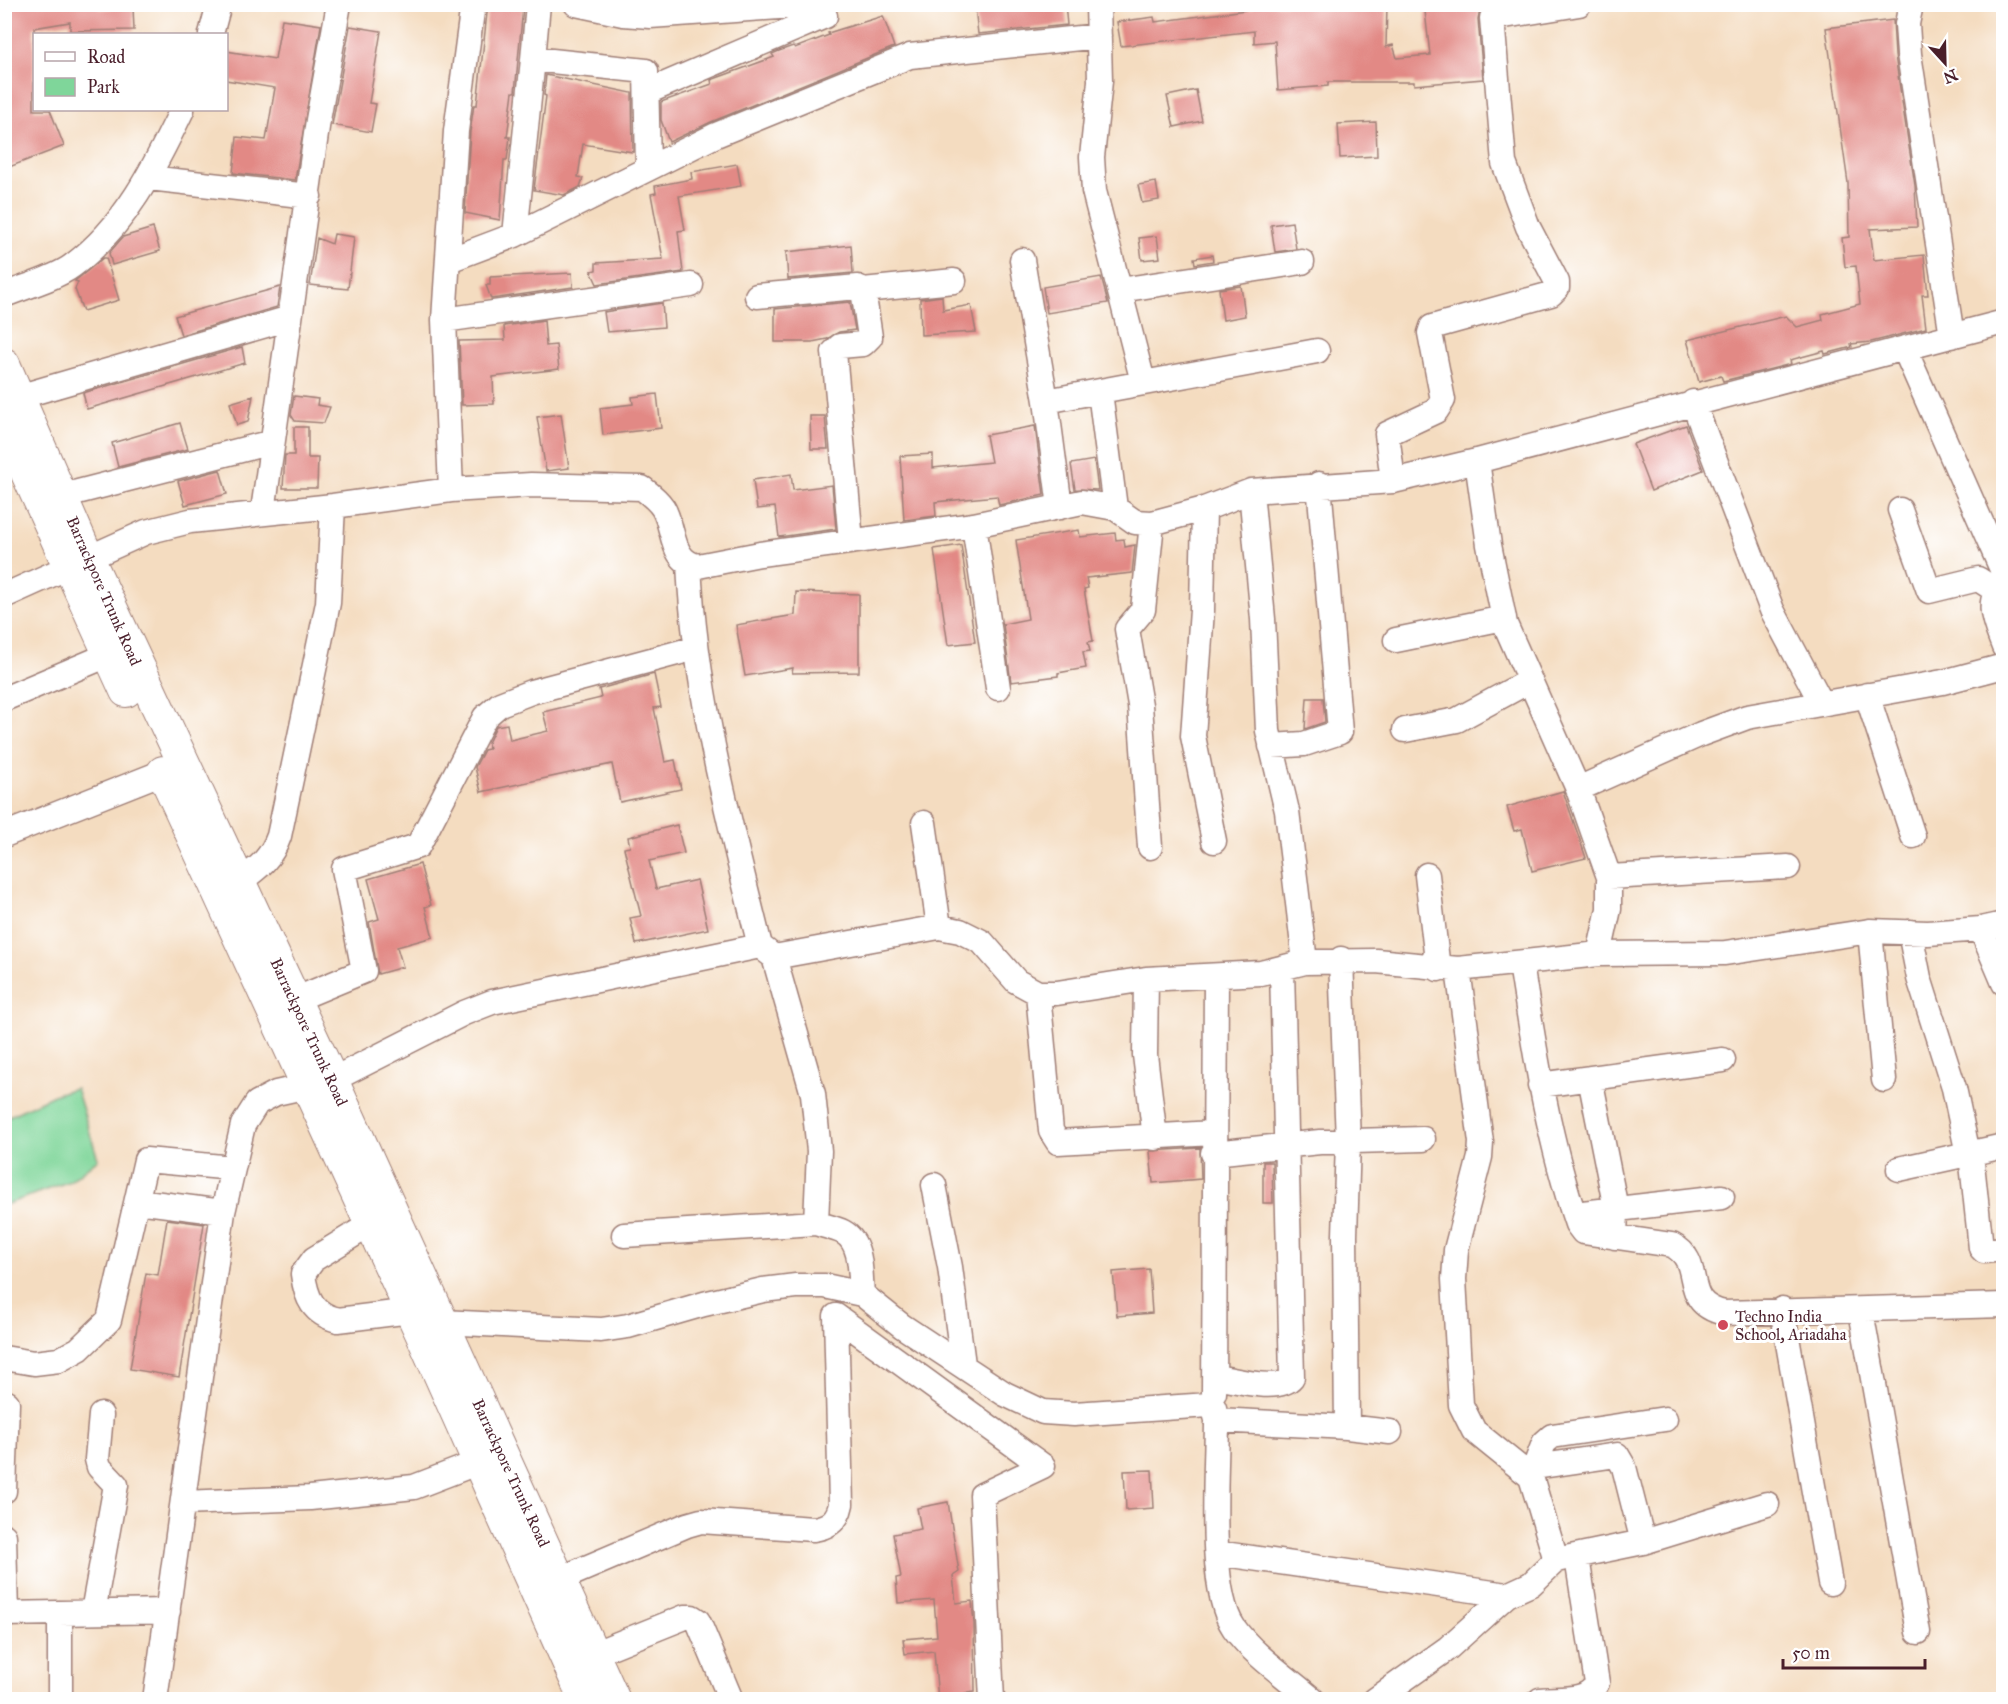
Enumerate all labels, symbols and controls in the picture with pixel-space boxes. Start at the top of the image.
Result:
legend [33,33,228,111]
north arrow [1915,33,1975,93]
text: Road [87,46,125,68]
text: N [1940,65,1960,88]
text: Park [87,76,120,98]
street label: Barrackpore Trunk Road [63,513,145,669]
street label: Barrackpore Trunk Road [266,955,352,1109]
place label: Techno India School, Ariadaha [1735,1307,1847,1344]
marker: Techno India School, Ariadaha [1716,1318,1730,1332]
street label: Barrackpore Trunk Road [468,1396,554,1550]
scale bar [1783,1632,1926,1670]
text: 50 m [1792,1642,1830,1664]

